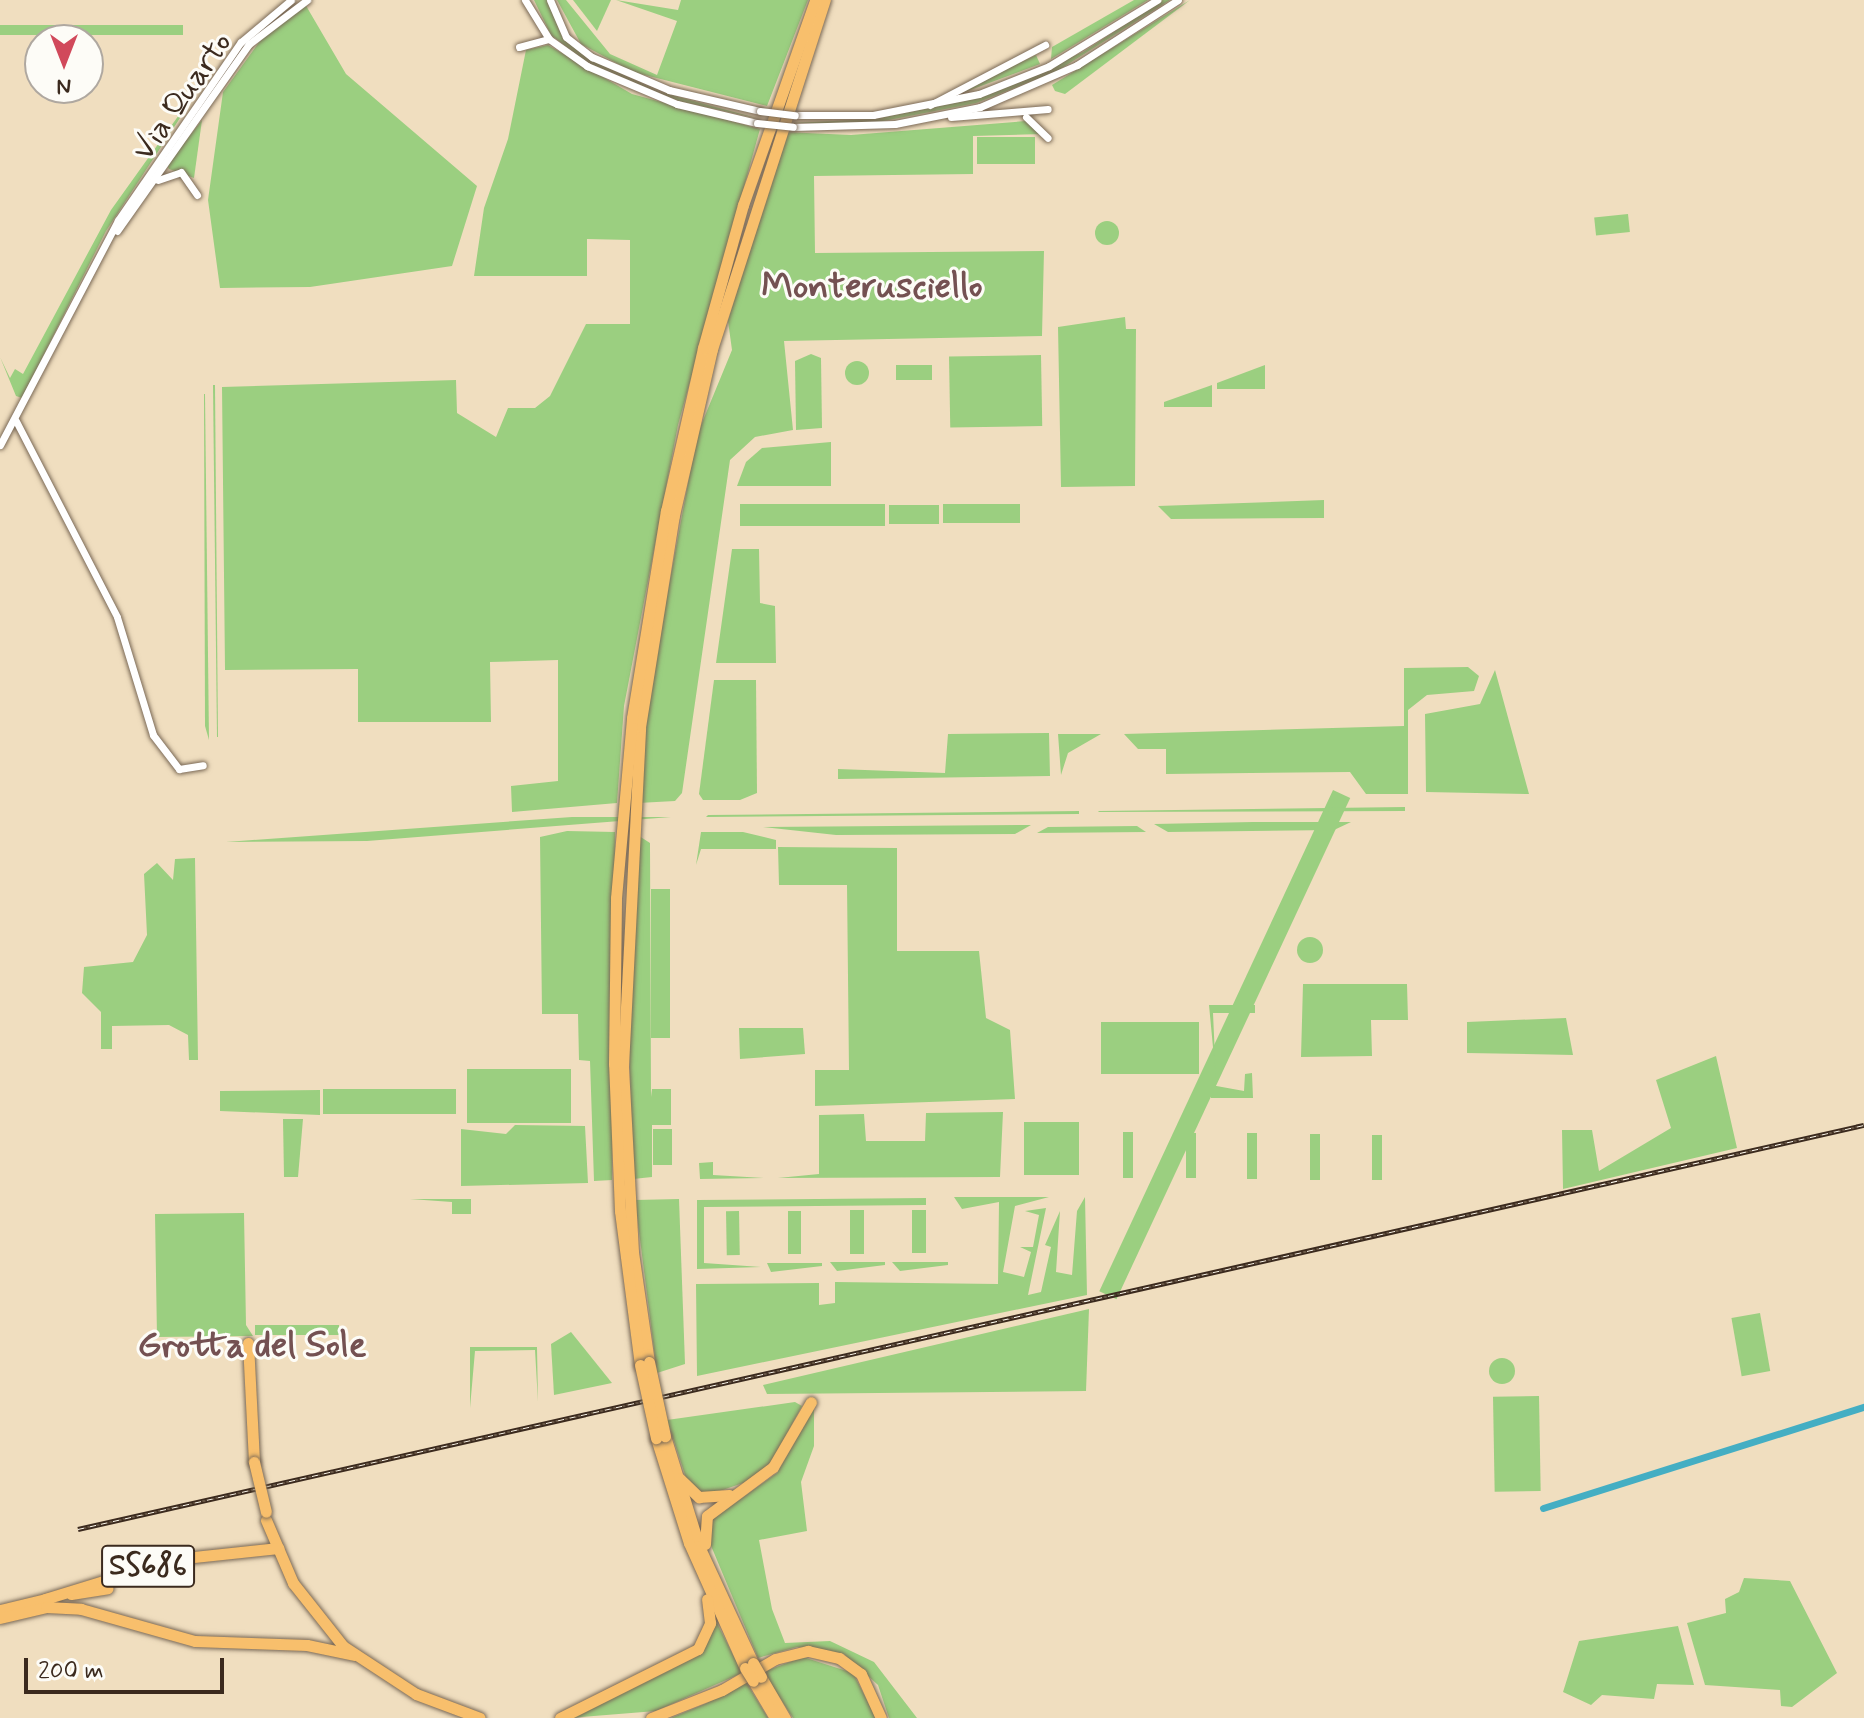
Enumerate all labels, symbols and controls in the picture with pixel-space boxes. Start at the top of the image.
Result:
north arrow [24,24,104,104]
street label: Via Quarto [126,27,240,167]
text: N [57,72,71,100]
district label: Monterusciello [761,266,983,310]
district label: Grotta del Sole [136,1325,368,1369]
road number: SS686 [100,1540,196,1592]
scale bar [28,1642,228,1692]
text: 200 m [38,1656,104,1687]

